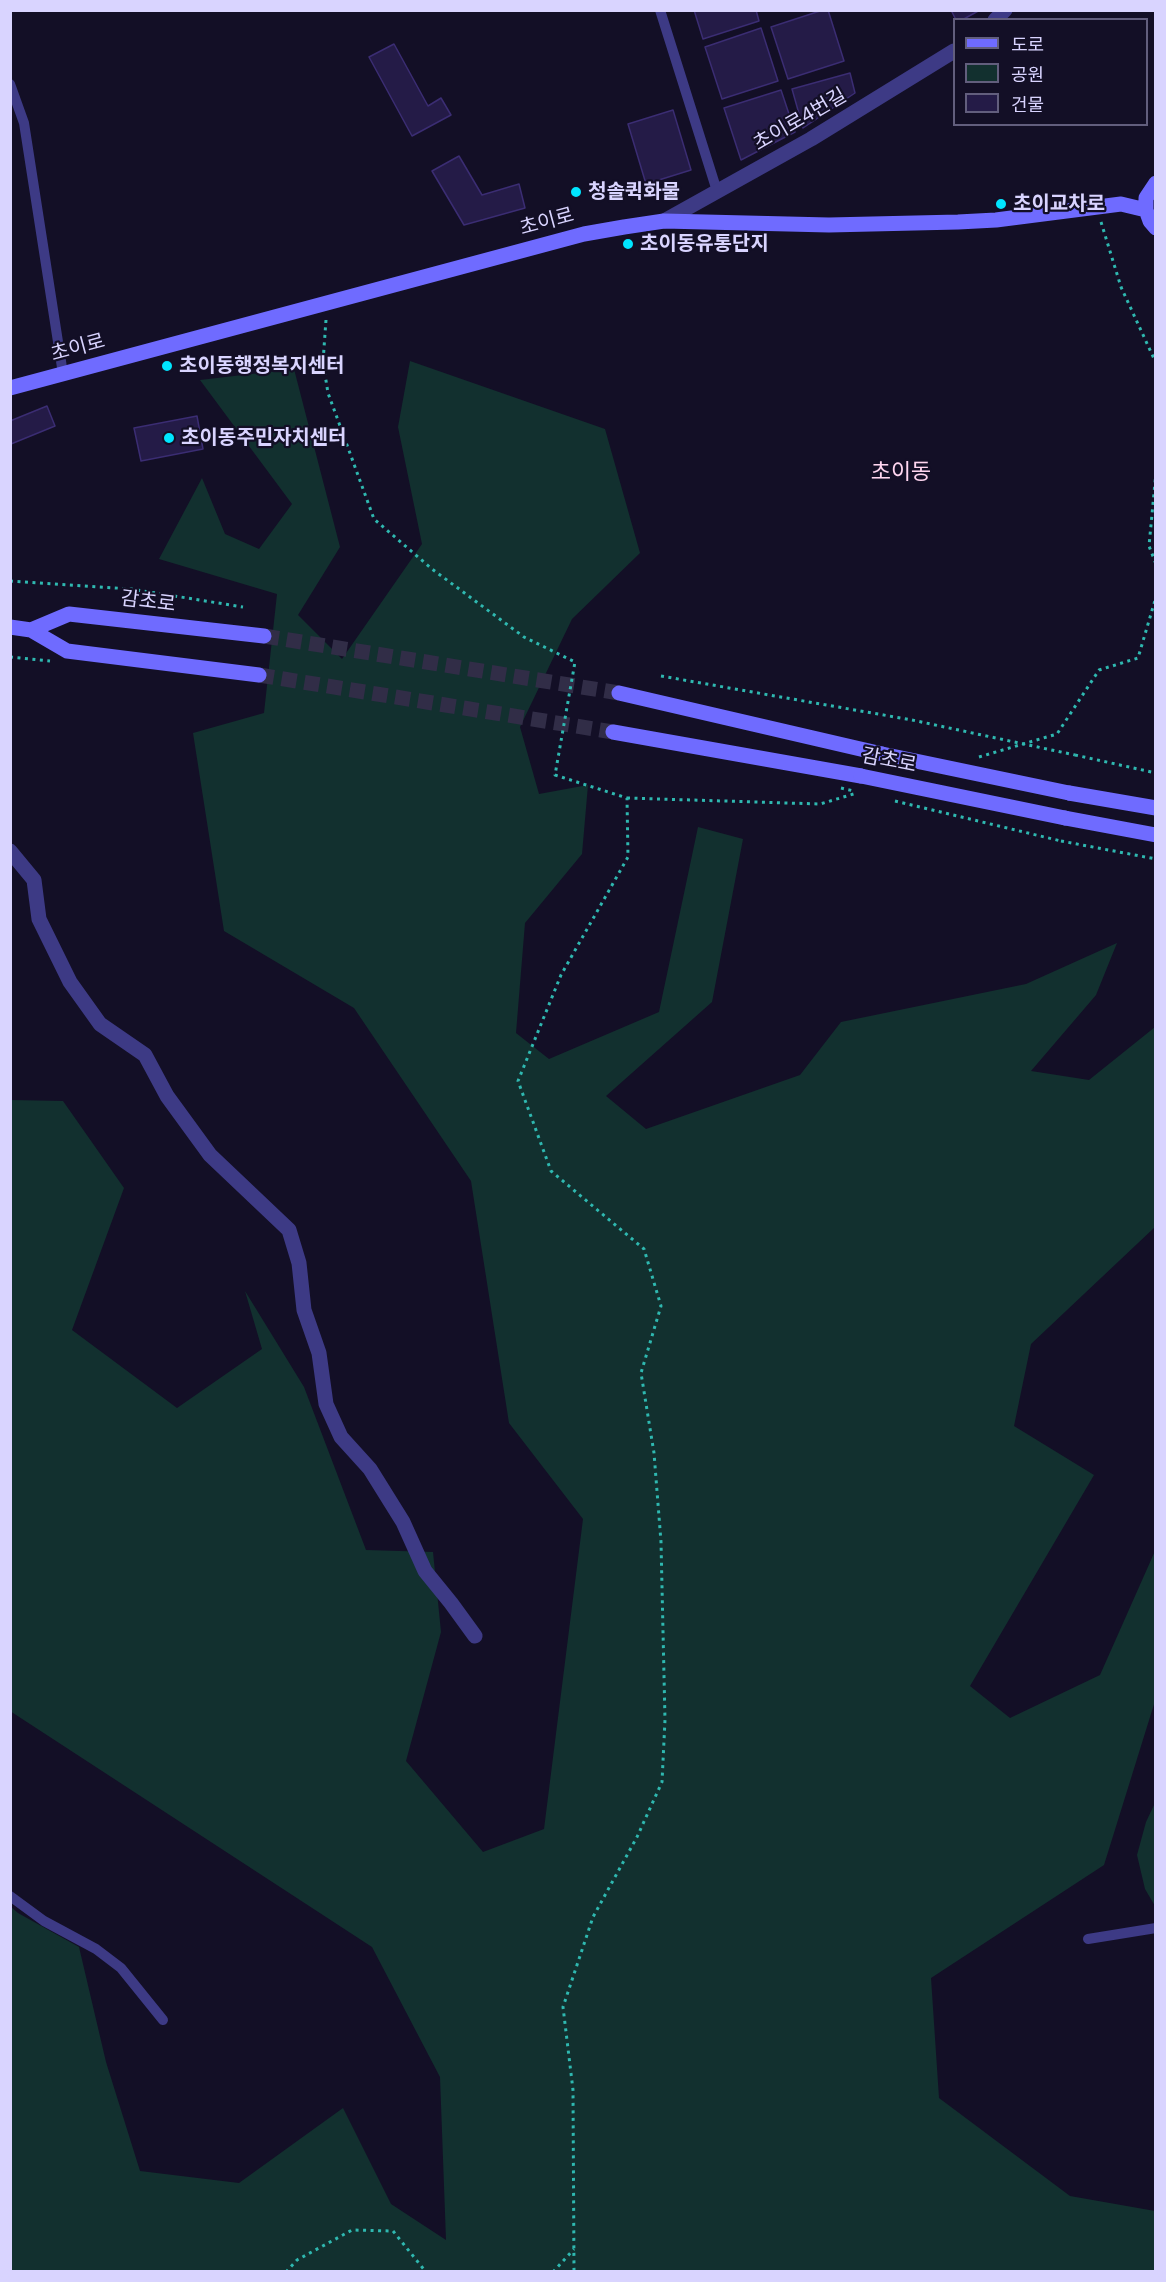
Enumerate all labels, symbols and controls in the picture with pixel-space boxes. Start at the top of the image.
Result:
legend [953,18,1148,126]
text: 도로 [1011,32,1044,56]
text: 공원 [1011,62,1044,86]
street label: 초이로4번길 [749,84,851,156]
text: 건물 [1011,92,1044,116]
place label: 청솔퀵화물 [588,180,680,204]
marker: 청솔퀵화물 [569,185,583,199]
place label: 초이교차로 [1013,192,1105,216]
marker: 초이교차로 [994,197,1008,211]
street label: 초이로 [517,203,577,241]
place label: 초이동유통단지 [640,232,769,256]
marker: 초이동유통단지 [621,237,635,251]
street label: 초이로 [48,329,108,367]
place label: 초이동행정복지센터 [179,354,345,378]
marker: 초이동행정복지센터 [160,359,174,373]
place label: 초이동주민자치센터 [181,426,347,450]
marker: 초이동주민자치센터 [162,431,176,445]
district label: 초이동 [871,460,931,486]
street label: 감초로 [119,587,177,617]
street label: 감초로 [860,744,918,778]

